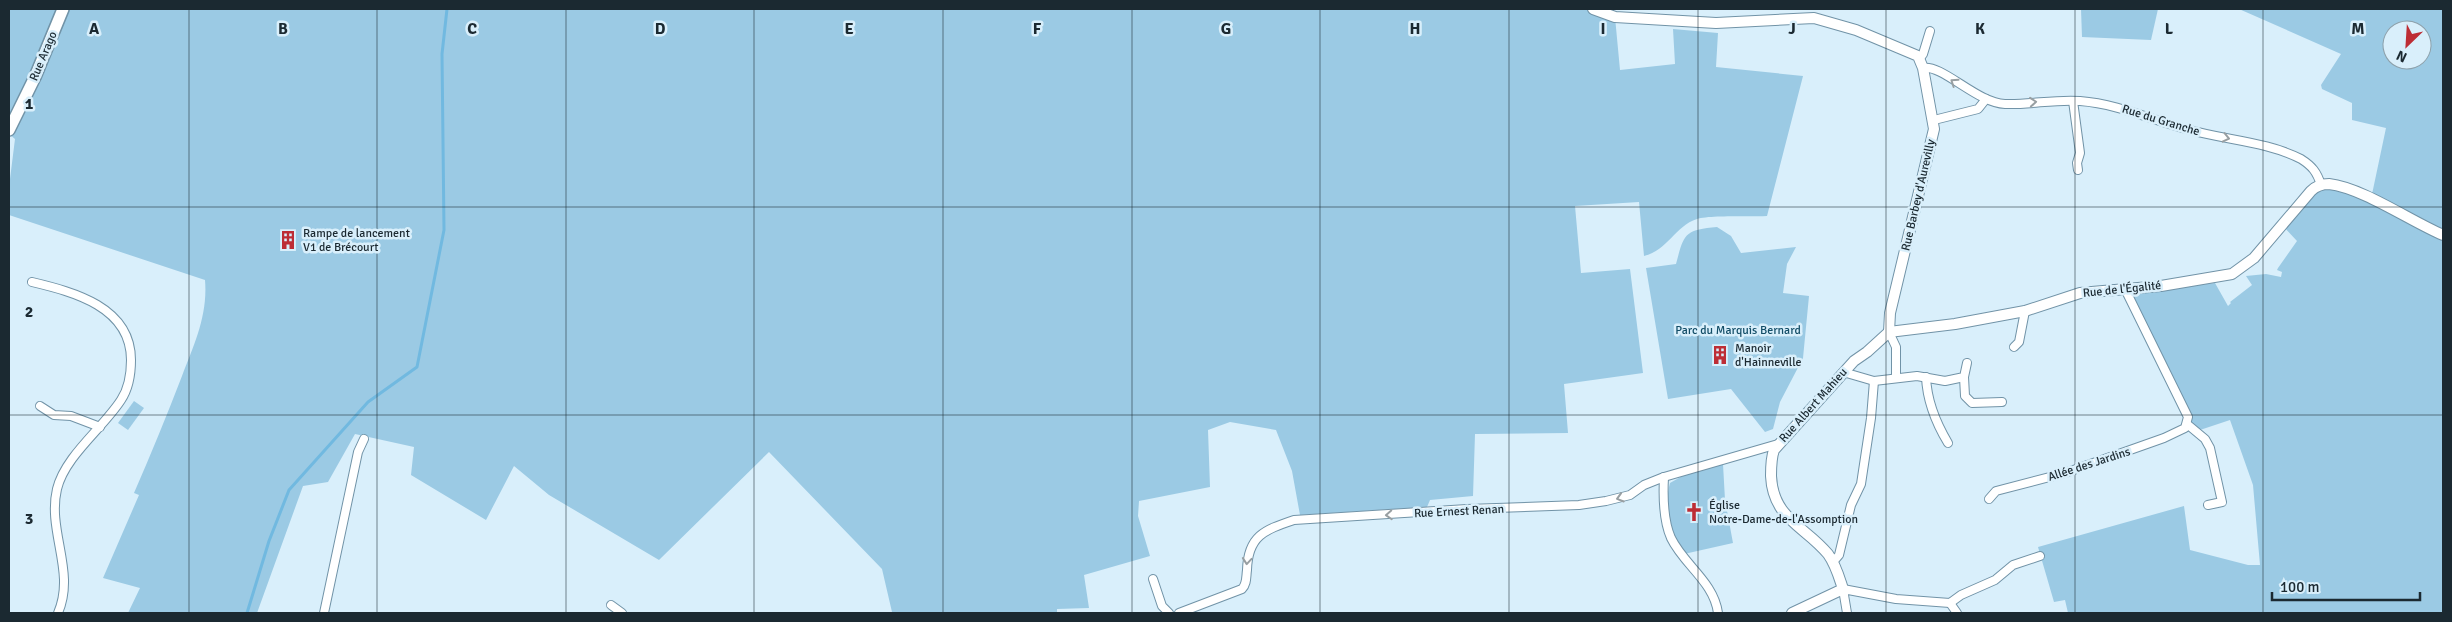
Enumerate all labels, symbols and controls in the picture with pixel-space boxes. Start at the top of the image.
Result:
text: A [89,19,100,39]
text: B [278,19,288,39]
text: C [467,19,477,39]
text: D [655,19,666,39]
text: E [844,19,854,39]
text: F [1033,19,1042,39]
text: G [1221,19,1231,39]
text: H [1410,19,1420,39]
text: I [1600,19,1606,39]
text: J [1788,19,1796,39]
text: K [1975,19,1985,39]
text: L [2165,19,2174,39]
text: M [2351,19,2365,39]
north arrow [2382,20,2432,70]
street label: Rue Arago [26,29,61,83]
text: N [2394,47,2410,66]
one-way arrow [1951,79,1960,88]
text: 1 [25,94,34,114]
one-way arrow [2030,96,2038,107]
street label: Rue du Granche [2120,102,2202,139]
one-way arrow [2221,132,2230,143]
street label: Rue Barbey d'Aurevilly [1898,138,1939,252]
place label: Rampe de lancement V1 de Brécourt [303,226,410,255]
building icon: Rampe de lancement V1 de Brécourt [277,229,299,251]
street label: Rue de l'Égalité [2082,278,2162,301]
text: 2 [25,302,33,322]
park label: Parc du Marquis Bernard [1675,323,1801,338]
place label: Manoir d'Hainneville [1735,341,1802,370]
building icon: Manoir d'Hainneville [1709,344,1731,366]
street label: Rue Albert Mahieu [1776,365,1851,446]
street label: Allée des Jardins [2046,444,2132,485]
one-way arrow [1616,492,1625,502]
place label: Église Notre-Dame-de-l'Assomption [1709,498,1858,527]
church icon: Église Notre-Dame-de-l'Assomption [1683,501,1705,523]
street label: Rue Ernest Renan [1414,502,1504,521]
text: 3 [25,509,33,529]
one-way arrow [1384,509,1392,520]
one-way arrow [1242,558,1253,566]
scale bar [2272,570,2420,602]
text: 100 m [2280,578,2320,596]

